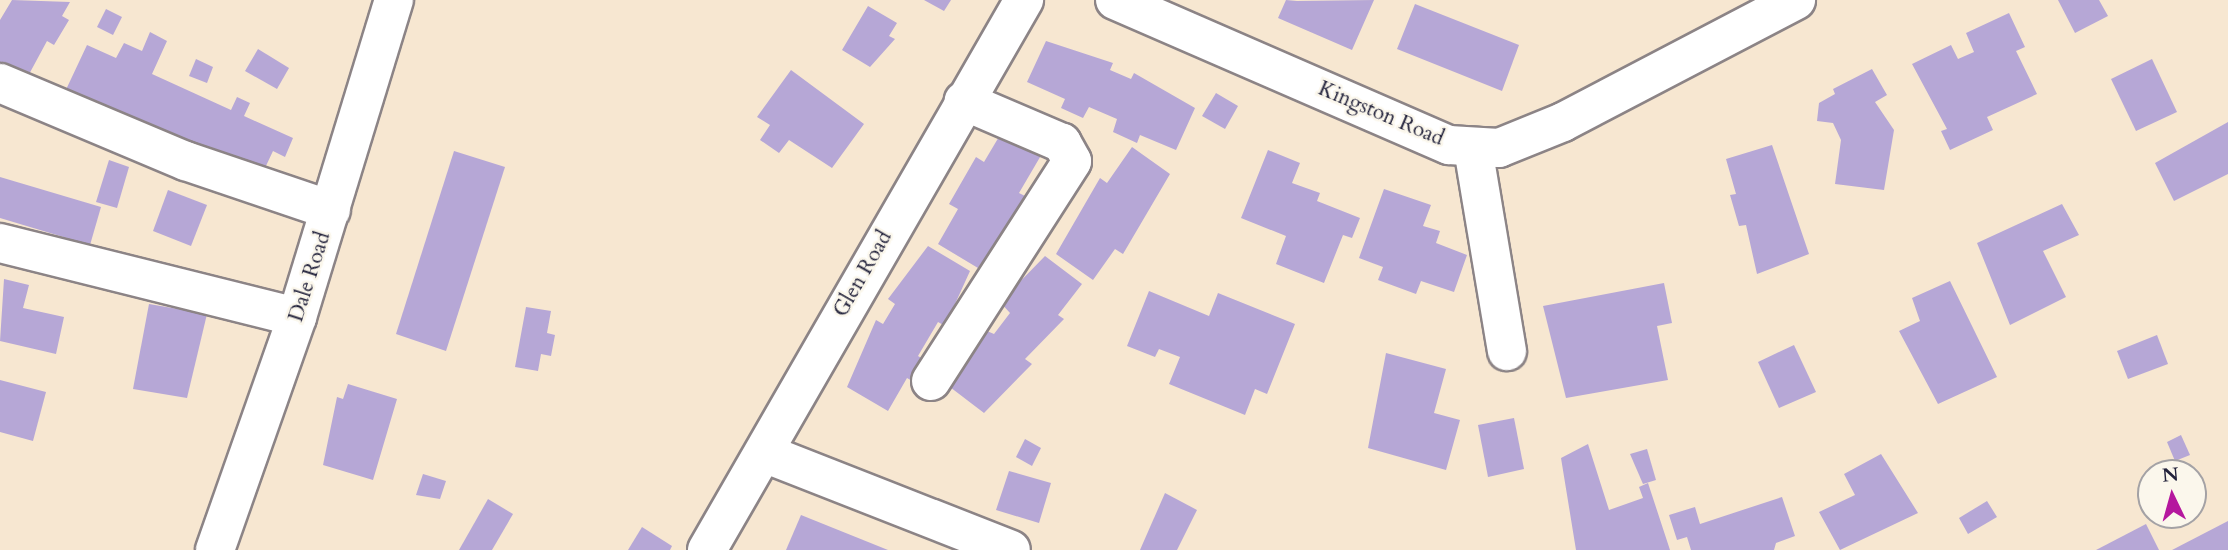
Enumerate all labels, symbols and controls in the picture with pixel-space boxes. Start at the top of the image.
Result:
street label: Kingston Road [1314,76,1448,152]
street label: Glen Road [828,226,898,322]
street label: Dale Road [284,229,336,325]
north arrow [2137,459,2207,529]
text: N [2161,461,2180,489]

